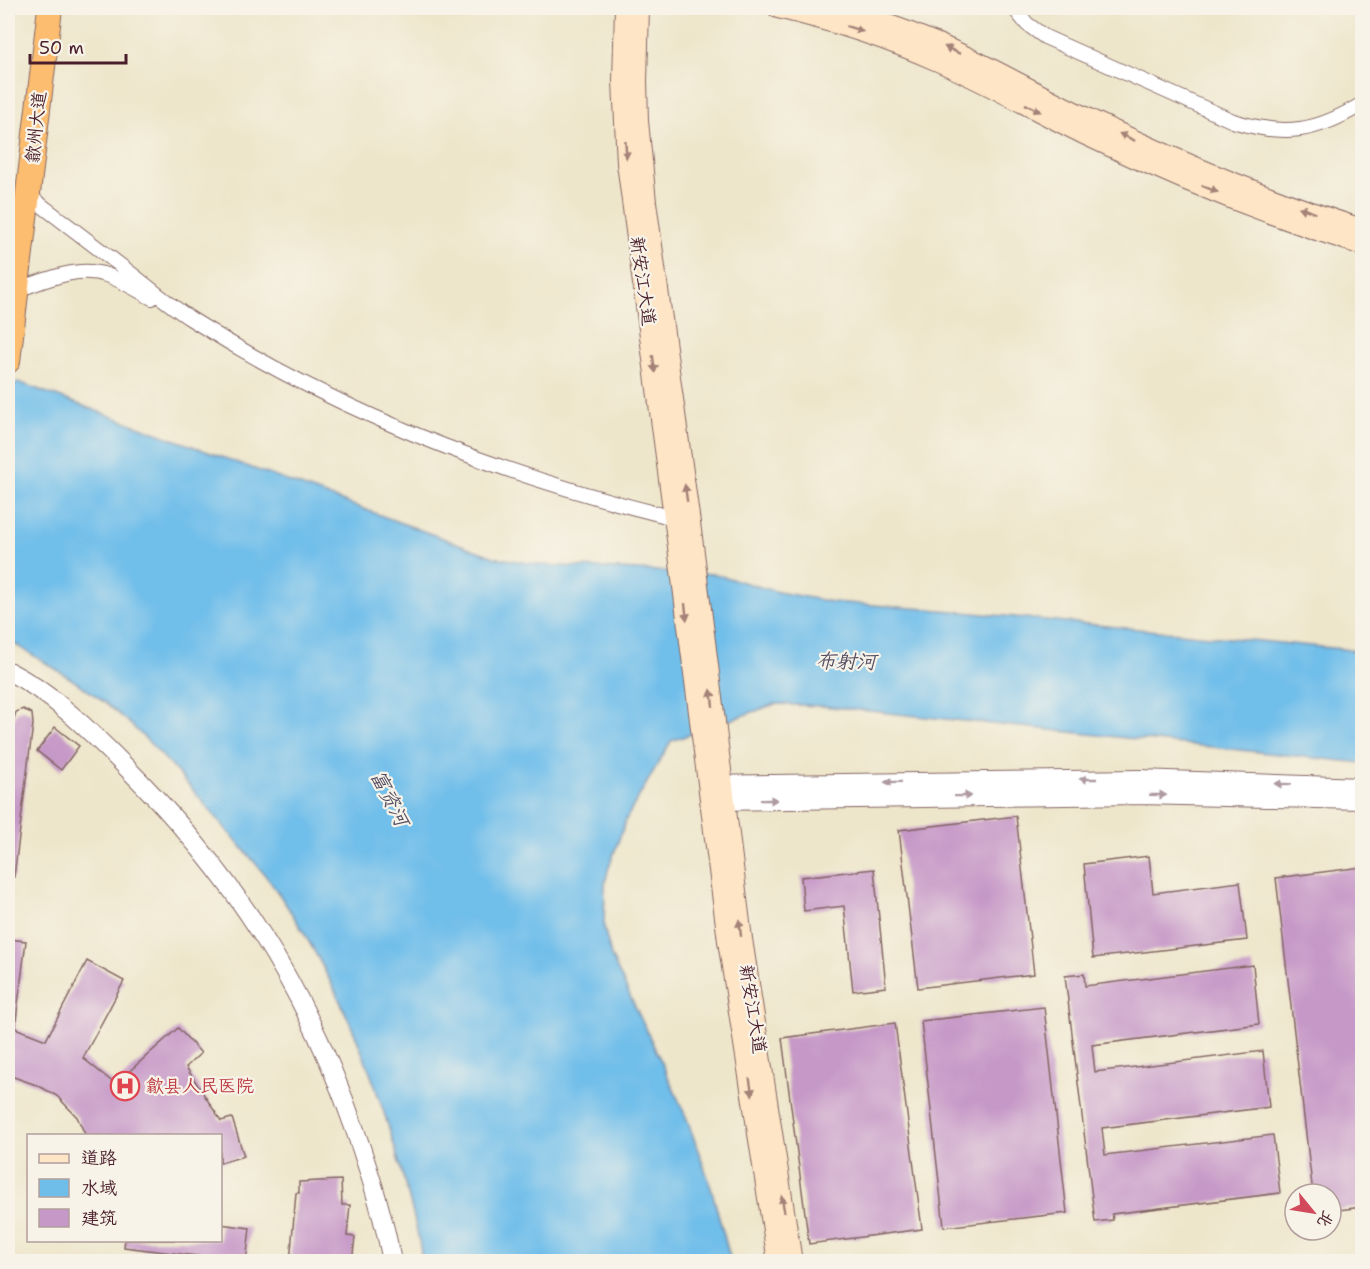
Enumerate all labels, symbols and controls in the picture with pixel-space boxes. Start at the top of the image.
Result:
one-way arrow [846,25,864,35]
scale bar [30,27,126,65]
text: 50 m [39,36,84,60]
one-way arrow [943,45,961,55]
street label: 歙州大道 [20,90,52,164]
one-way arrow [1025,103,1042,113]
one-way arrow [1118,132,1135,141]
one-way arrow [621,140,631,159]
one-way arrow [1201,185,1219,195]
one-way arrow [1298,205,1316,215]
street label: 新安江大道 [625,235,661,327]
one-way arrow [649,355,658,374]
one-way arrow [681,483,690,502]
one-way arrow [682,602,691,621]
water label: 布射河 [816,647,879,675]
one-way arrow [707,689,716,708]
water label: 富资河 [365,765,417,833]
one-way arrow [1079,774,1098,784]
one-way arrow [884,777,903,787]
one-way arrow [1274,780,1293,789]
one-way arrow [1149,791,1168,800]
one-way arrow [954,792,973,801]
one-way arrow [759,795,778,805]
one-way arrow [736,918,745,937]
street label: 新安江大道 [734,963,772,1055]
hospital icon: 歙县人民医院 [109,1070,141,1102]
place label: 歙县人民医院 [146,1074,254,1098]
one-way arrow [746,1078,755,1097]
legend [27,1134,222,1242]
text: 道路 [81,1146,117,1170]
text: 水域 [81,1176,117,1200]
north arrow [1283,1182,1343,1242]
one-way arrow [779,1194,788,1213]
text: 建筑 [81,1206,117,1230]
text: 北 [1312,1207,1339,1231]

